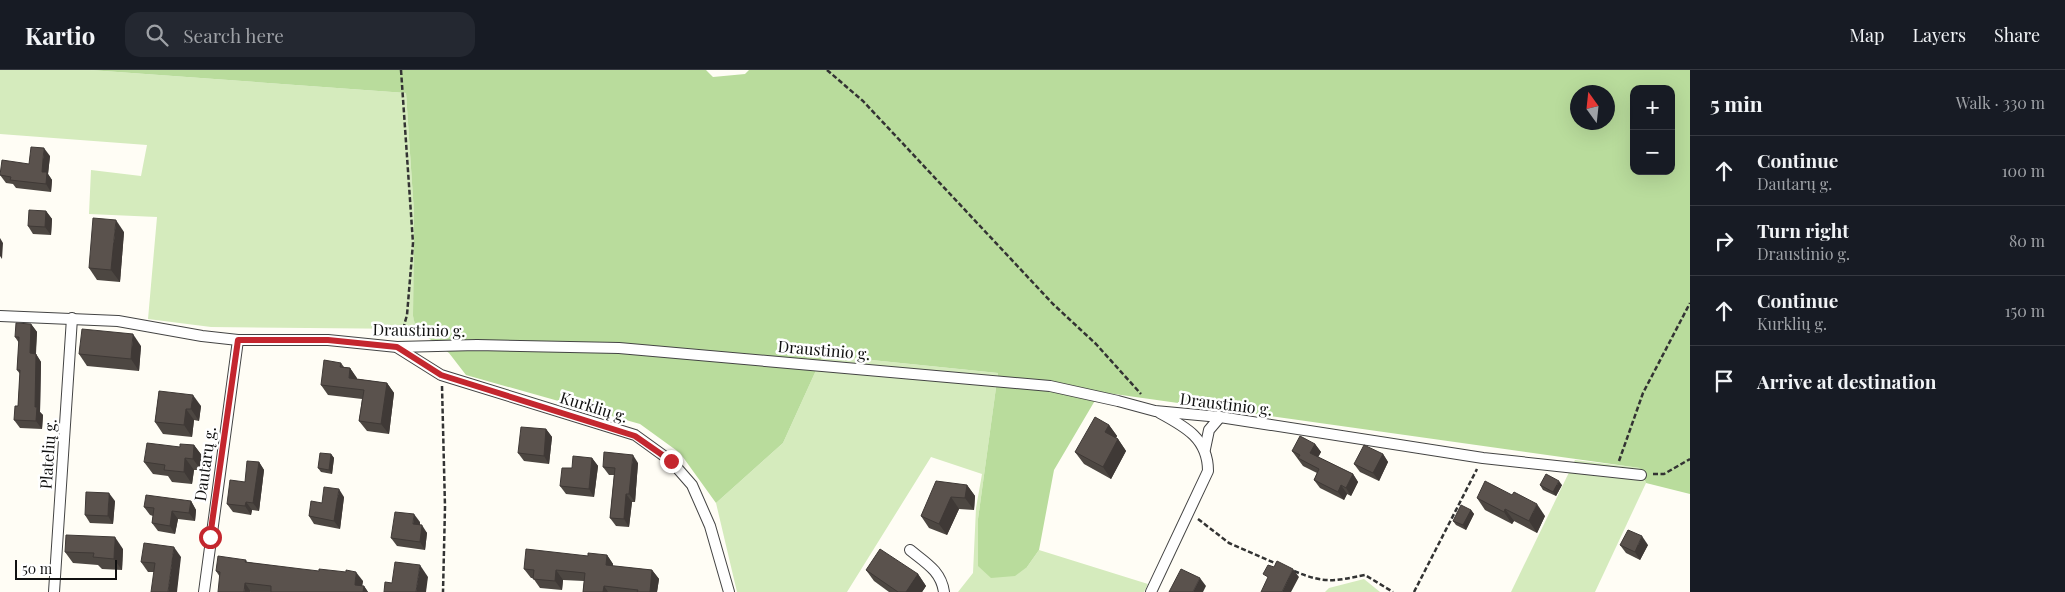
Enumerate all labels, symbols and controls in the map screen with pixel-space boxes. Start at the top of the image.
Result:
search box [125,12,475,57]
text: Kartio [25,19,95,51]
icon: search [143,21,171,49]
text: Search here [183,22,284,48]
text: Map [1849,23,1884,47]
text: Layers [1912,23,1966,47]
text: Share [1994,23,2040,47]
north arrow [1570,85,1615,130]
map controls [1630,85,1675,175]
button: + [1630,85,1675,130]
text: 5 min [1710,89,1763,117]
text: Walk · 330 m [1956,92,2045,113]
button: − [1630,130,1675,175]
text: Continue [1757,147,1838,173]
icon: ahead [1710,157,1738,185]
text: 100 m [2002,160,2045,181]
text: Dautarų g. [1757,173,1832,194]
text: Turn right [1757,217,1849,243]
icon: right [1710,227,1738,255]
text: 80 m [2009,230,2045,251]
text: Draustinio g. [1757,243,1850,264]
text: Continue [1757,287,1838,313]
icon: ahead [1710,297,1738,325]
text: 150 m [2005,300,2045,321]
text: Kurklių g. [1757,313,1827,334]
street label: Draustinio g. [372,318,466,341]
street label: Draustinio g. [777,335,871,364]
icon: arrive [1710,367,1738,395]
text: Arrive at destination [1757,368,1937,394]
street label: Kurklių g. [558,386,631,427]
street label: Draustinio g. [1179,387,1273,420]
street label: Platelių g. [35,418,60,490]
street label: Dautarų g. [189,425,220,503]
route end [660,450,683,473]
route start [199,526,222,549]
scale bar [15,557,118,580]
text: 50 m [22,559,52,578]

